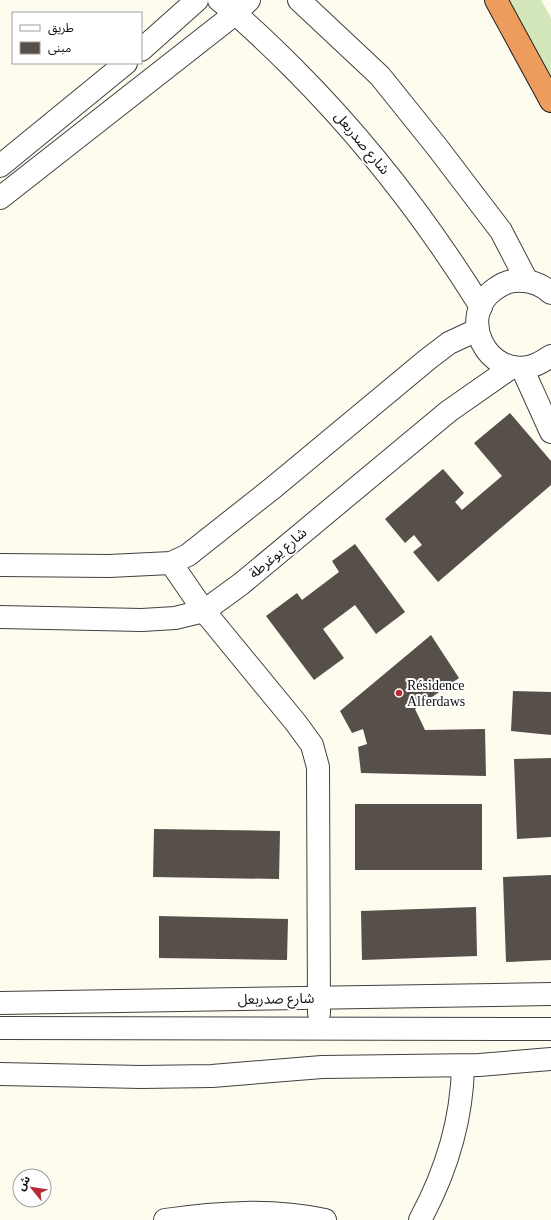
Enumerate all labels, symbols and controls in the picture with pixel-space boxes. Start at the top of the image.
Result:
legend [12,12,142,64]
text: طريق [48,21,74,36]
text: مبنى [48,41,71,55]
street label: شارع صدربعل [329,109,392,179]
street label: شارع يوغرطة [246,525,312,584]
place label: Résidence Alferdaws [407,678,465,709]
marker: Résidence Alferdaws [394,688,404,698]
street label: شارع صدربعل [237,991,315,1010]
north arrow [12,1168,52,1208]
text: ش [14,1173,33,1193]

